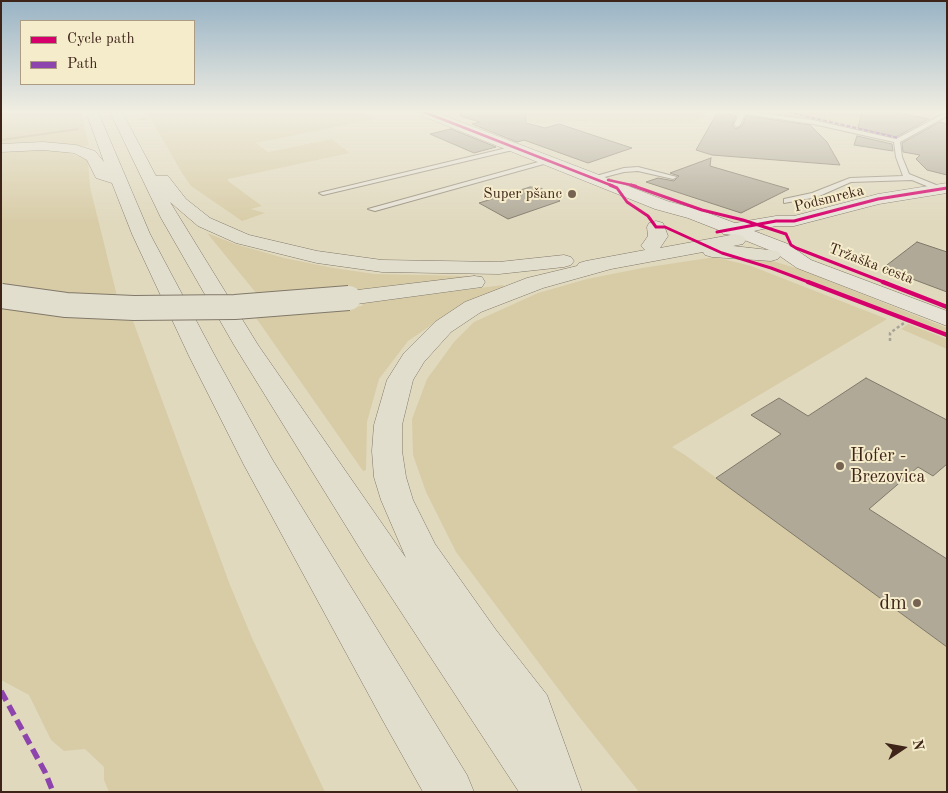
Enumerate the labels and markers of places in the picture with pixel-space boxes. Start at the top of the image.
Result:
place label: Super pšanc [483,185,562,203]
marker: Super pšanc [566,188,578,200]
place label: Hofer - Brezovica [850,445,925,488]
marker: Hofer - Brezovica [834,460,846,472]
place label: dm [879,590,907,616]
marker: dm [911,597,923,609]

